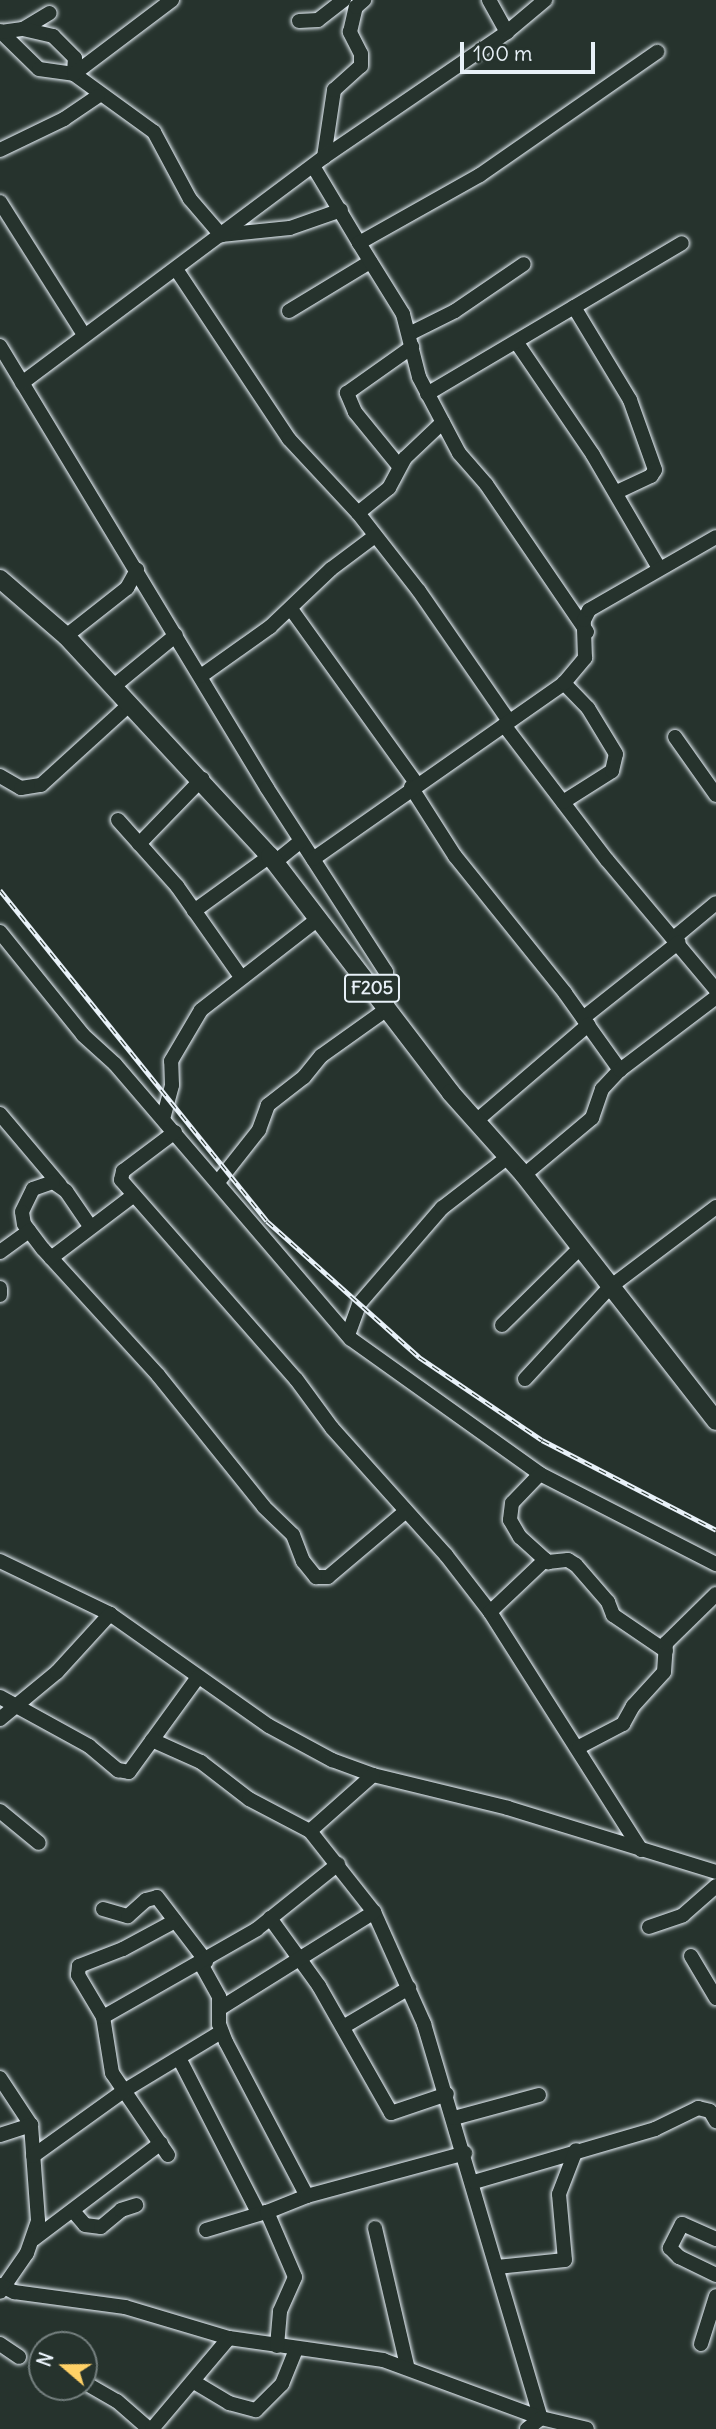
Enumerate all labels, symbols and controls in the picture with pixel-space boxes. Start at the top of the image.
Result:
scale bar [464,28,599,72]
text: 100 m [473,40,532,67]
road number: F205 [342,973,402,1002]
north arrow [28,2331,98,2401]
text: N [32,2349,59,2370]

